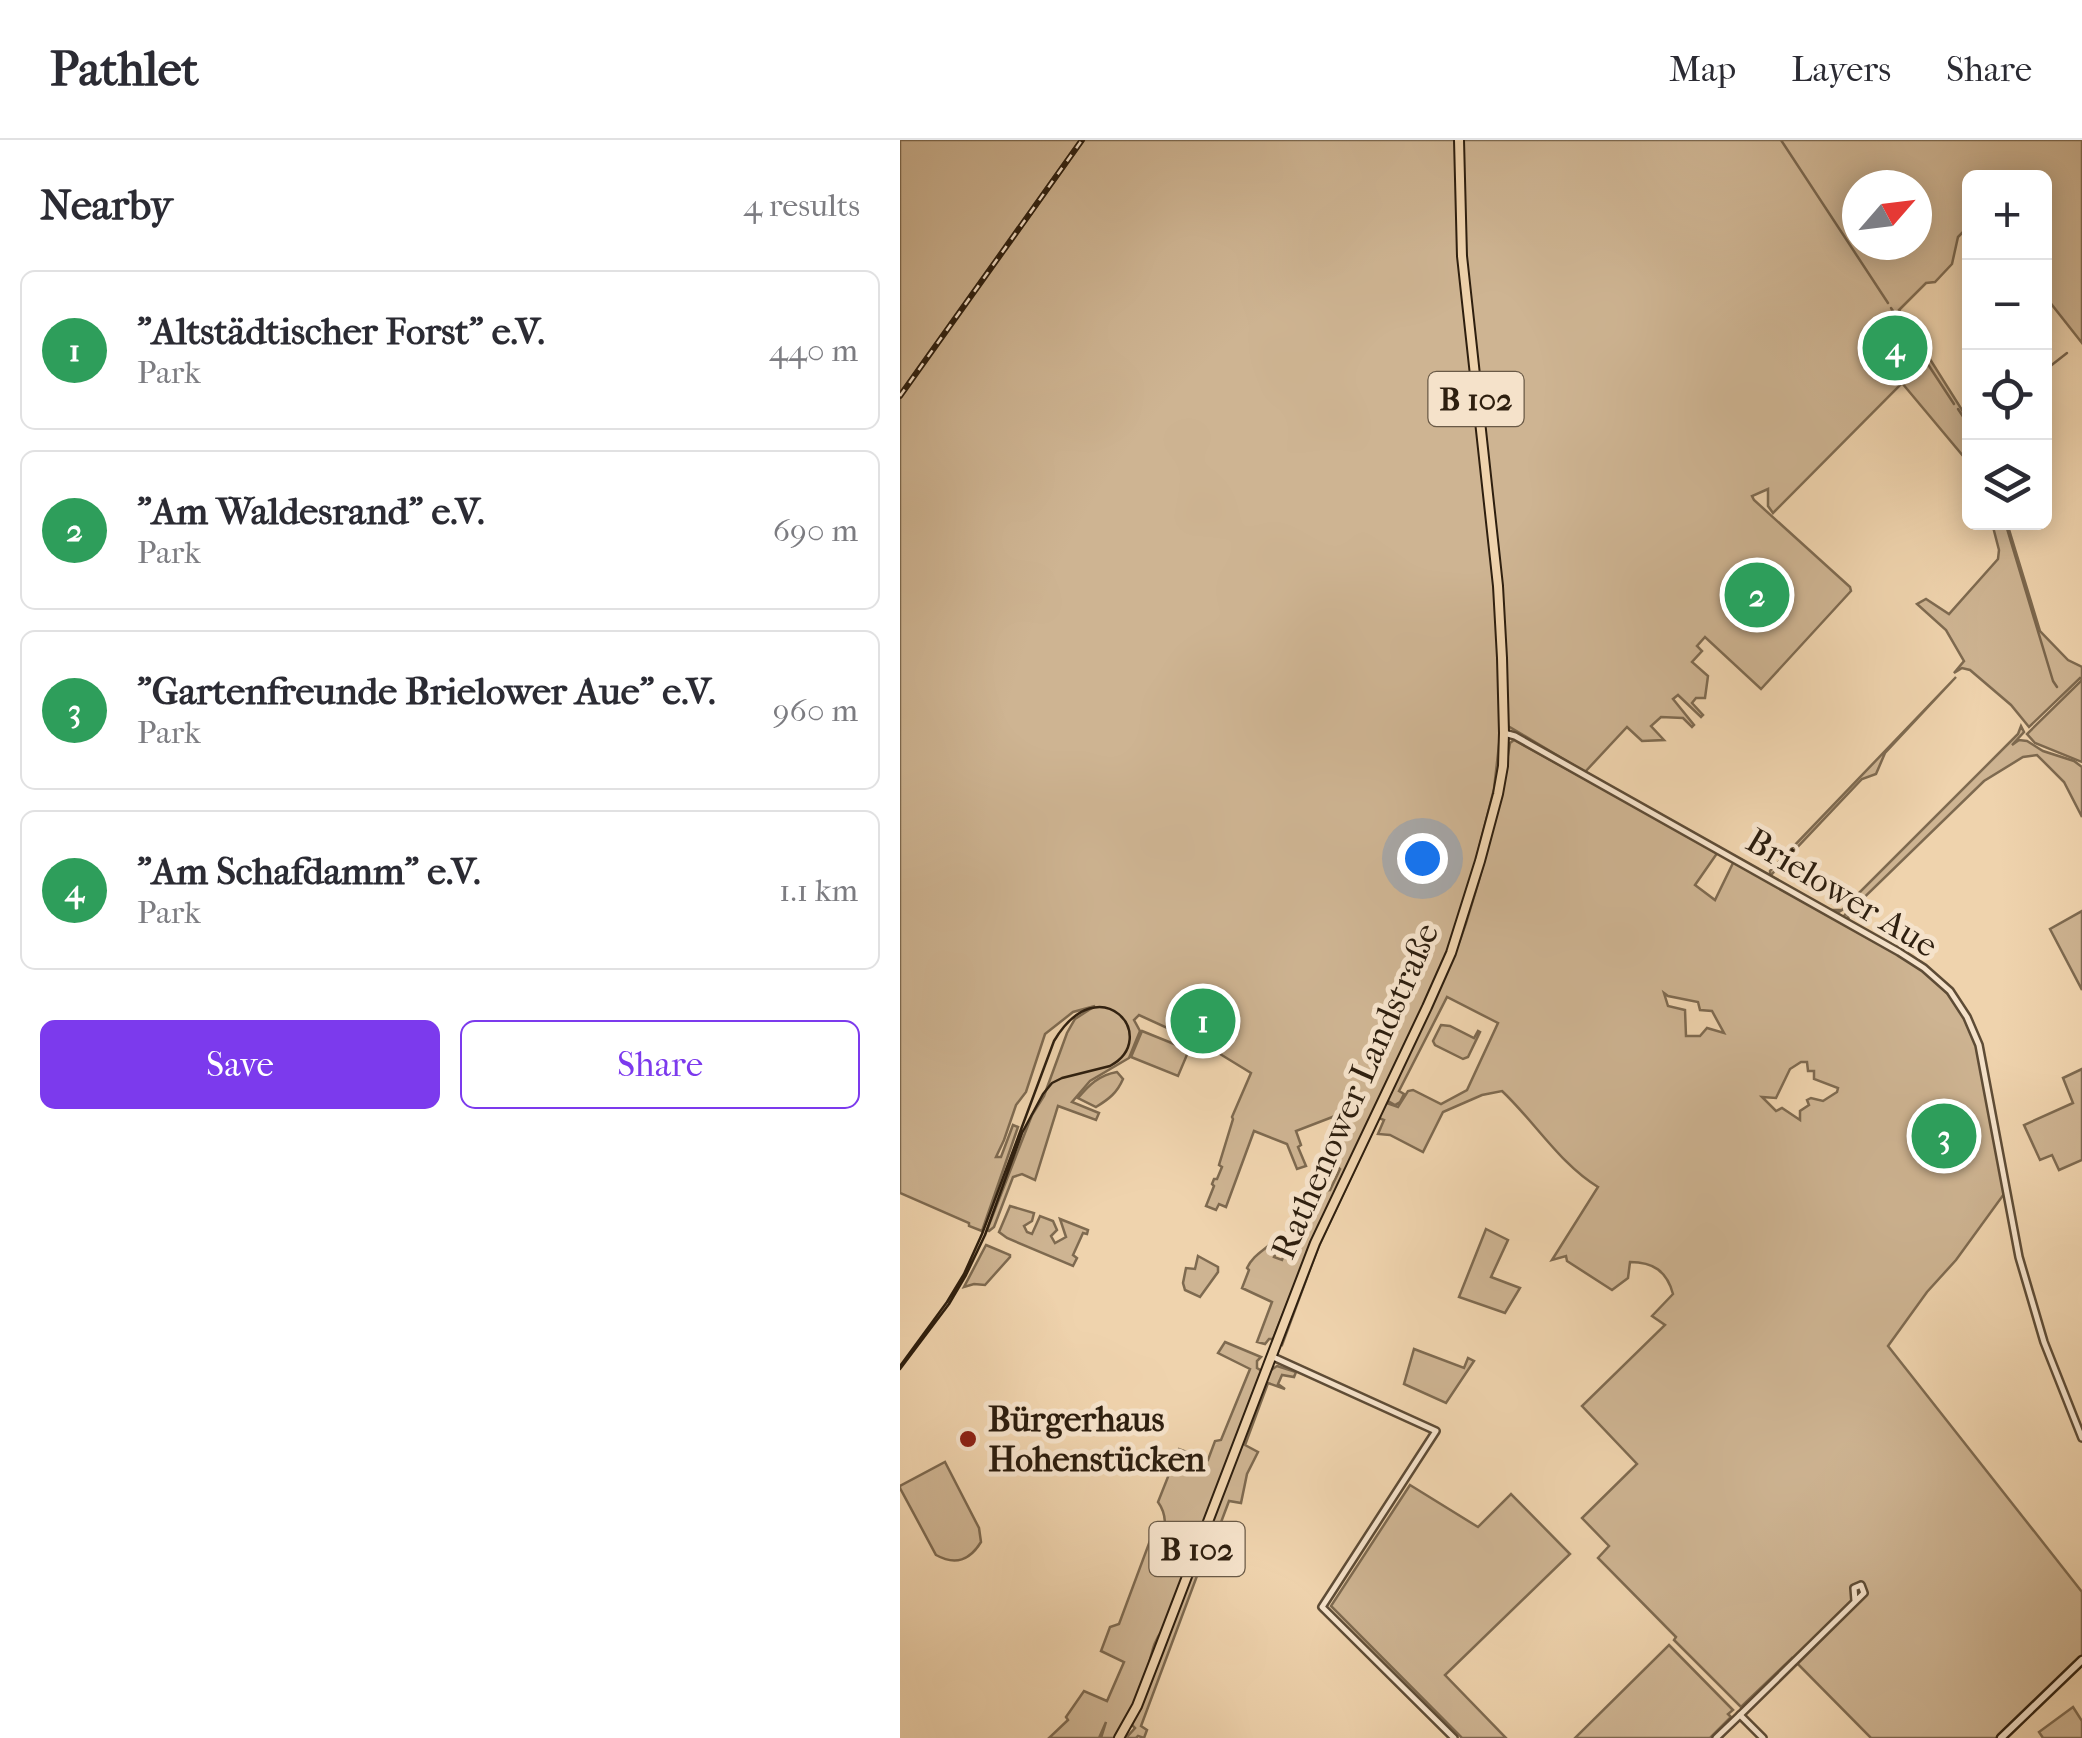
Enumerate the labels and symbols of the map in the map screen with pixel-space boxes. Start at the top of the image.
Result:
north arrow [1842,170,1932,260]
pin: 4 [1862,310,1928,386]
road number: B 102 [1428,372,1524,426]
pin: 2 [1724,558,1790,632]
street label: Brielower Aue [1739,820,1945,966]
your location [1397,833,1448,884]
street label: Rathenower Landstraße [1262,917,1448,1265]
pin: 1 [1170,984,1236,1058]
pin: 3 [1912,1098,1976,1174]
place label: Bürgerhaus Hohenstücken [988,1399,1206,1480]
marker: Bürgerhaus Hohenstücken [957,1428,979,1450]
road number: B 102 [1150,1522,1244,1576]

